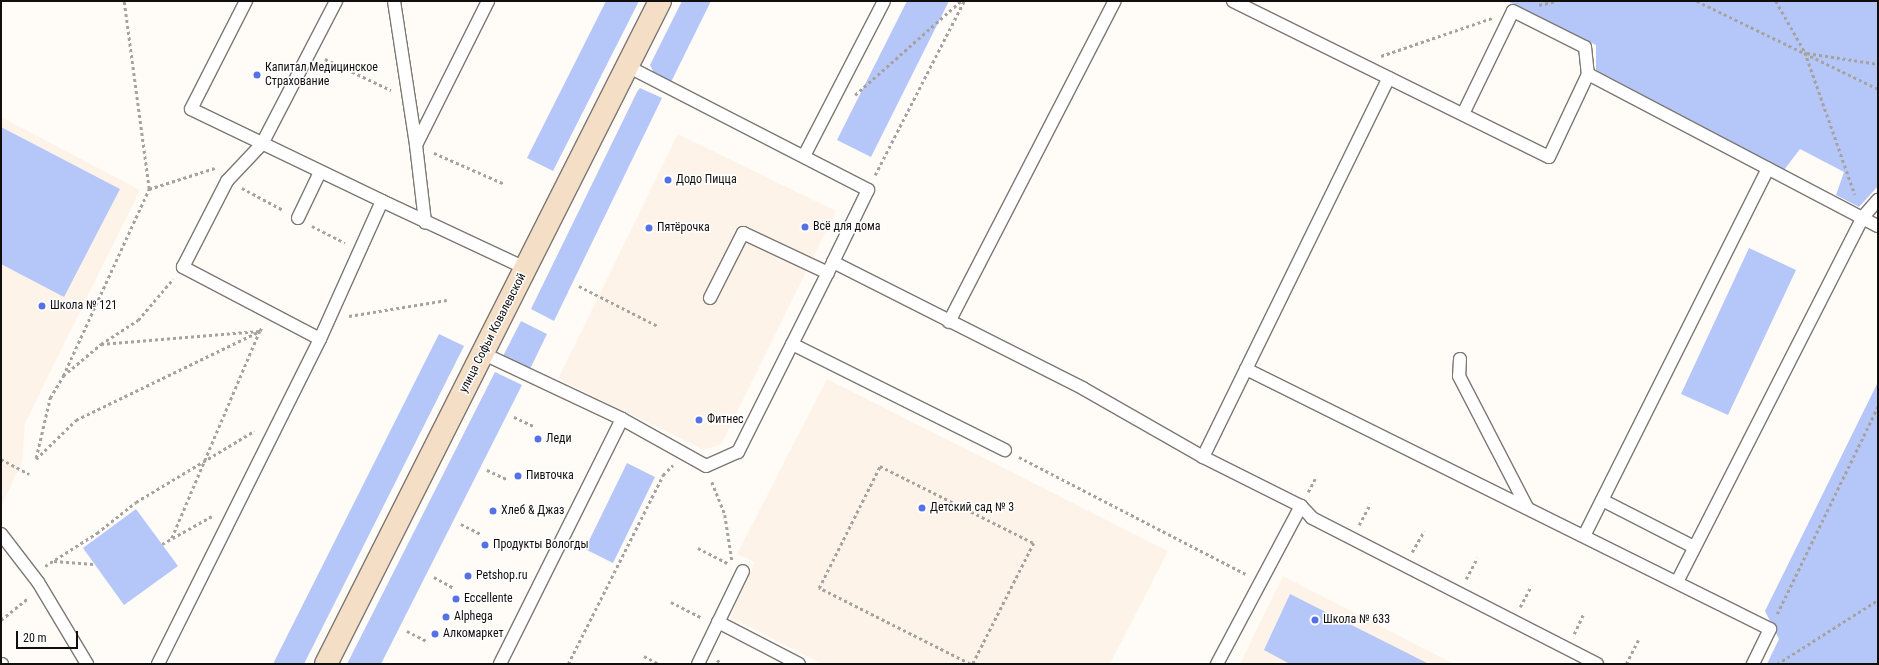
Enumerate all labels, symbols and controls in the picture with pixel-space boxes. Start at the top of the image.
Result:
place label: Капитал Медицинское Страхование [265,61,378,89]
marker: Капитал Медицинское Страхование [252,70,262,80]
place label: Додо Пицца [676,173,737,187]
marker: Додо Пицца [663,175,673,185]
place label: Всё для дома [813,220,881,234]
place label: Пятёрочка [657,221,710,235]
marker: Всё для дома [800,222,810,232]
marker: Пятёрочка [644,223,654,233]
street label: улица Софьи Ковалевской [457,271,529,395]
place label: Школа № 121 [50,299,117,313]
marker: Школа № 121 [37,301,47,311]
place label: Фитнес [707,413,744,427]
marker: Фитнес [694,415,704,425]
place label: Леди [546,432,572,446]
marker: Леди [533,434,543,444]
place label: Пивточка [526,469,574,483]
marker: Пивточка [513,471,523,481]
place label: Детский сад № 3 [930,501,1014,515]
marker: Детский сад № 3 [917,503,927,513]
place label: Хлеб & Джаз [501,504,564,518]
marker: Хлеб & Джаз [488,506,498,516]
place label: Продукты Вологды [493,538,589,552]
marker: Продукты Вологды [480,540,490,550]
place label: Petshop.ru [476,569,528,583]
marker: Petshop.ru [463,571,473,581]
place label: Eccellente [464,592,513,606]
marker: Eccellente [451,594,461,604]
place label: Alphega [454,610,493,624]
marker: Alphega [441,612,451,622]
place label: Школа № 633 [1323,613,1390,627]
marker: Школа № 633 [1310,615,1320,625]
scale bar [18,623,80,649]
place label: Алкомаркет [443,627,504,641]
marker: Алкомаркет [430,629,440,639]
text: 20 m [23,631,47,645]

